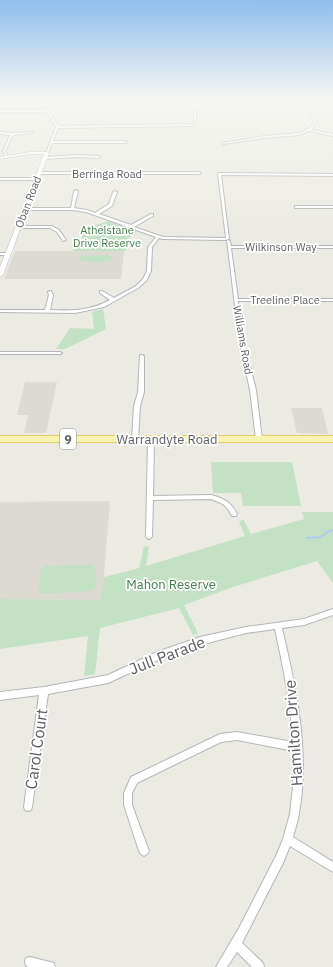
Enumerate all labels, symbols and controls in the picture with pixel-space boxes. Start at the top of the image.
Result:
street label: Berringa Road [72,167,142,181]
street label: Oban Road [12,174,44,230]
park label: Athelstane Drive Reserve [73,223,141,250]
street label: Wilkinson Way [245,240,317,254]
street label: Treeline Place [250,293,320,307]
street label: Williams Road [230,304,256,376]
road number: 9 [60,429,76,449]
street label: Warrandyte Road [117,431,217,448]
park label: Mahon Reserve [126,576,216,593]
street label: Jull Parade [126,631,208,679]
street label: Hamilton Drive [279,679,307,787]
street label: Carol Court [20,708,52,790]

